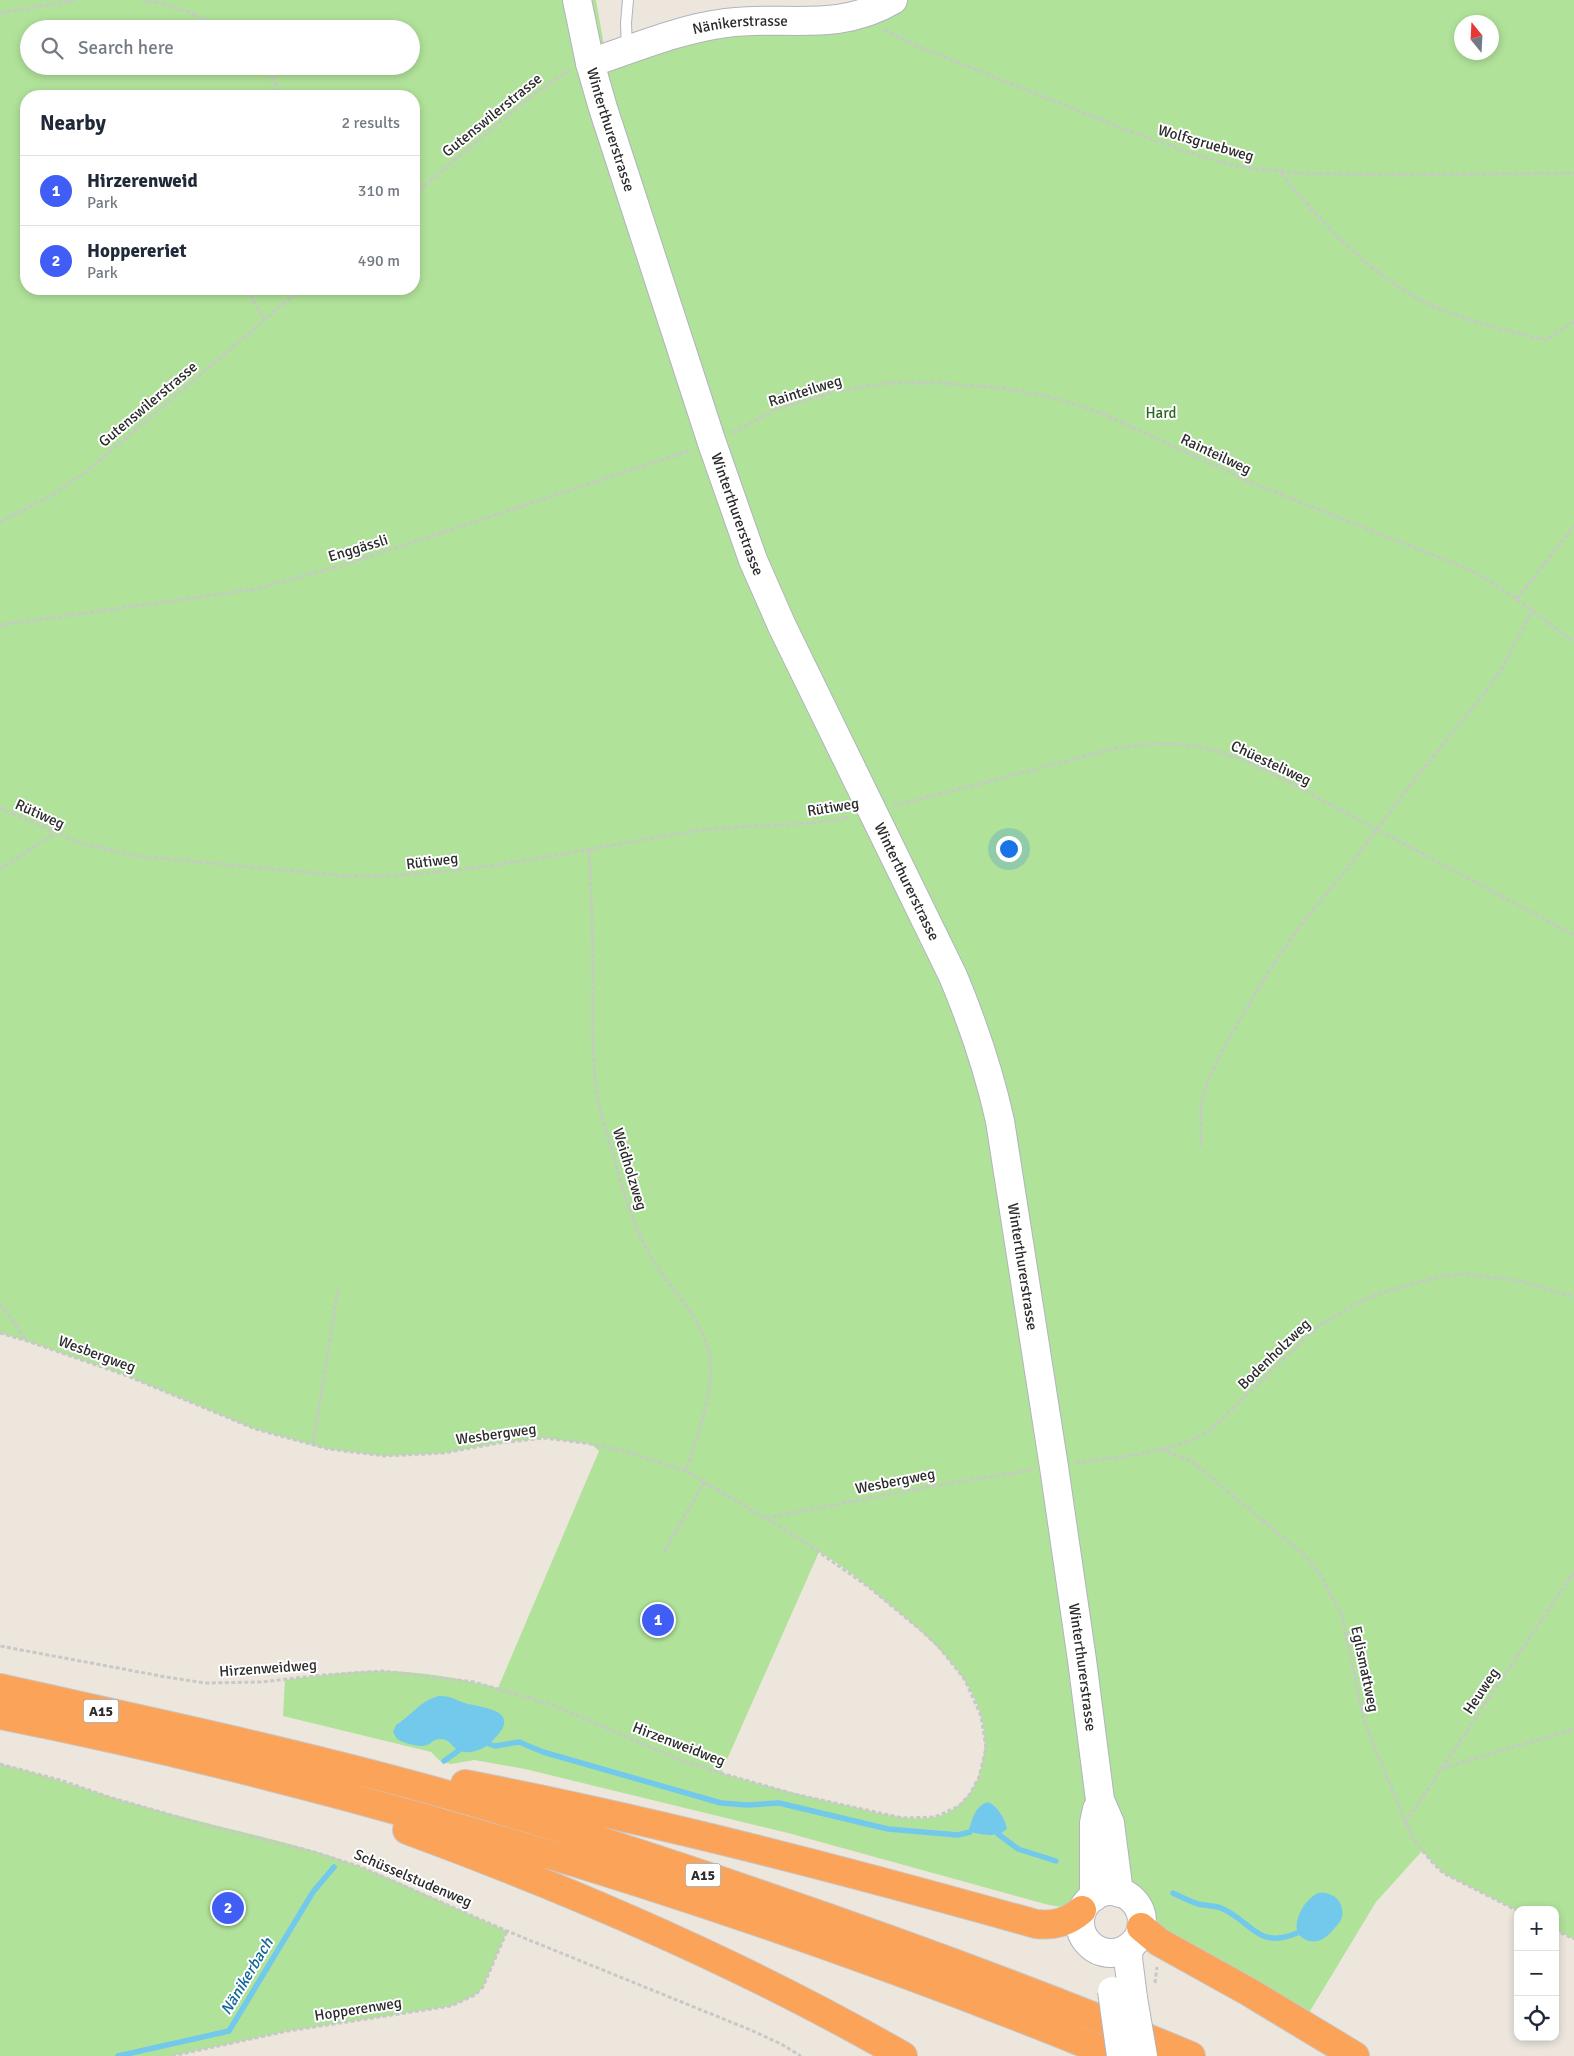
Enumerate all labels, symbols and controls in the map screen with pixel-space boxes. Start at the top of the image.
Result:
street label: Nänikerstrasse [691,12,788,38]
north arrow [1454,15,1499,60]
search box [20,20,420,75]
icon: search [38,34,66,62]
text: Search here [78,36,174,60]
street label: Winterthurerstrasse [583,66,639,194]
street label: Gutenswilerstrasse [439,69,545,161]
text: Nearby [40,110,106,136]
text: 2 results [341,113,400,133]
street label: Wolfsgruebweg [1156,121,1256,165]
text: Hirzerenweid [87,169,198,193]
text: 1 [52,181,60,201]
text: 310 m [358,181,400,201]
text: Park [87,193,118,213]
text: Hoppereriet [87,239,187,263]
text: 2 [52,251,60,271]
text: 490 m [358,251,400,271]
text: Park [87,263,118,283]
street label: Gutenswilerstrasse [95,358,201,450]
street label: Rainteilweg [766,371,844,411]
park label: Hard [1145,404,1177,422]
street label: Rainteilweg [1178,430,1254,478]
street label: Winterthurerstrasse [707,450,768,578]
street label: Enggässli [326,530,390,566]
street label: Chüesteliweg [1228,737,1314,789]
street label: Rütiweg [806,794,860,820]
street label: Rütiweg [12,795,68,833]
street label: Winterthurerstrasse [870,820,943,943]
your location [996,836,1022,862]
street label: Rütiweg [405,849,459,873]
street label: Weidholzweg [609,1126,651,1212]
street label: Winterthurerstrasse [1004,1201,1042,1332]
street label: Bodenholzweg [1234,1315,1314,1393]
street label: Wesbergweg [56,1332,138,1376]
street label: Wesbergweg [455,1419,537,1449]
street label: Wesbergweg [854,1464,937,1498]
pin: 1 [642,1601,674,1639]
street label: Winterthurerstrasse [1065,1602,1100,1732]
street label: Eglismattweg [1347,1624,1383,1714]
street label: Hirzenweidweg [218,1656,318,1680]
street label: Heuweg [1459,1664,1503,1718]
road number: A15 [84,1700,118,1722]
street label: Hirzenweidweg [630,1718,728,1770]
street label: Schüsselstudenweg [351,1845,475,1911]
road number: A15 [686,1864,720,1886]
pin: 2 [212,1889,244,1927]
map controls [1514,1906,1559,2041]
button: + [1514,1906,1559,1951]
water label: Nänikerbach [216,1933,278,2019]
button: − [1514,1951,1559,1996]
street label: Hopperenweg [313,1993,403,2025]
button: locate [1514,1996,1559,2041]

